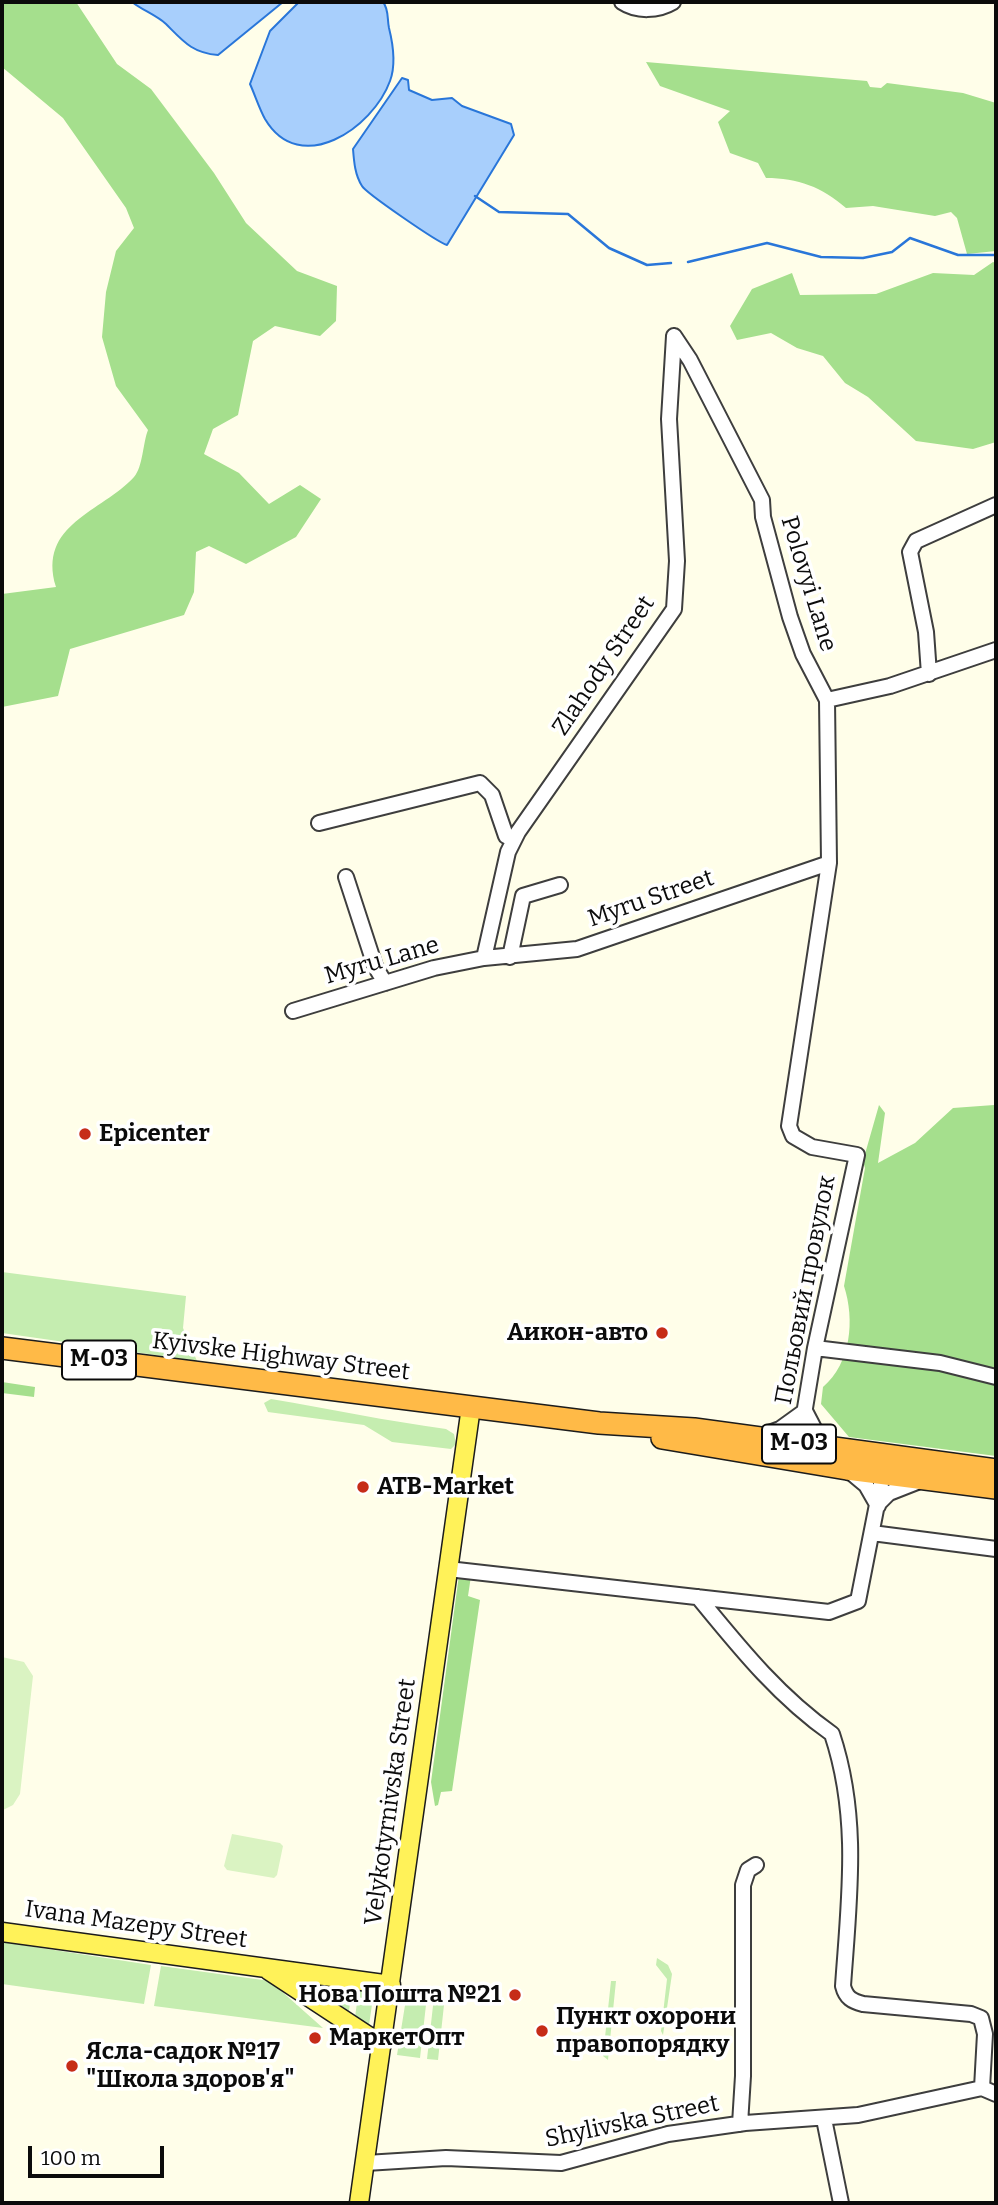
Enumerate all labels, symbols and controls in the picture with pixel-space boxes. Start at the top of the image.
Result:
street label: Polovyi Lane [774,513,842,655]
street label: Zlahody Street [547,591,661,741]
street label: Myru Street [584,864,718,934]
street label: Myru Lane [321,931,443,991]
place label: Epicenter [99,1120,210,1148]
marker: Epicenter [77,1126,93,1142]
street label: Польовий провулок [770,1173,842,1407]
place label: Аикон-авто [507,1319,648,1347]
marker: Аикон-авто [654,1325,670,1341]
street label: Kyivske Highway Street [150,1327,412,1387]
road number: М-03 [62,1340,136,1380]
road number: М-03 [762,1424,836,1464]
place label: ATB-Market [377,1473,514,1501]
marker: ATB-Market [355,1479,371,1495]
street label: Velykotyrnivska Street [359,1677,423,1927]
street label: Ivana Mazepy Street [23,1895,249,1955]
place label: Нова Пошта №21 [298,1981,501,2009]
marker: Нова Пошта №21 [507,1987,523,2003]
place label: Пункт охорони правопорядку [556,2003,736,2059]
marker: Пункт охорони правопорядку [534,2023,550,2039]
place label: МаркетОпт [329,2024,464,2052]
marker: МаркетОпт [307,2030,323,2046]
place label: Ясла-садок №17 "Школа здоров'я" [86,2038,295,2094]
marker: Ясла-садок №17 "Школа здоров'я" [64,2058,80,2074]
street label: Shylivska Street [543,2090,721,2154]
scale bar [32,2132,168,2176]
text: 100 m [41,2145,101,2171]

